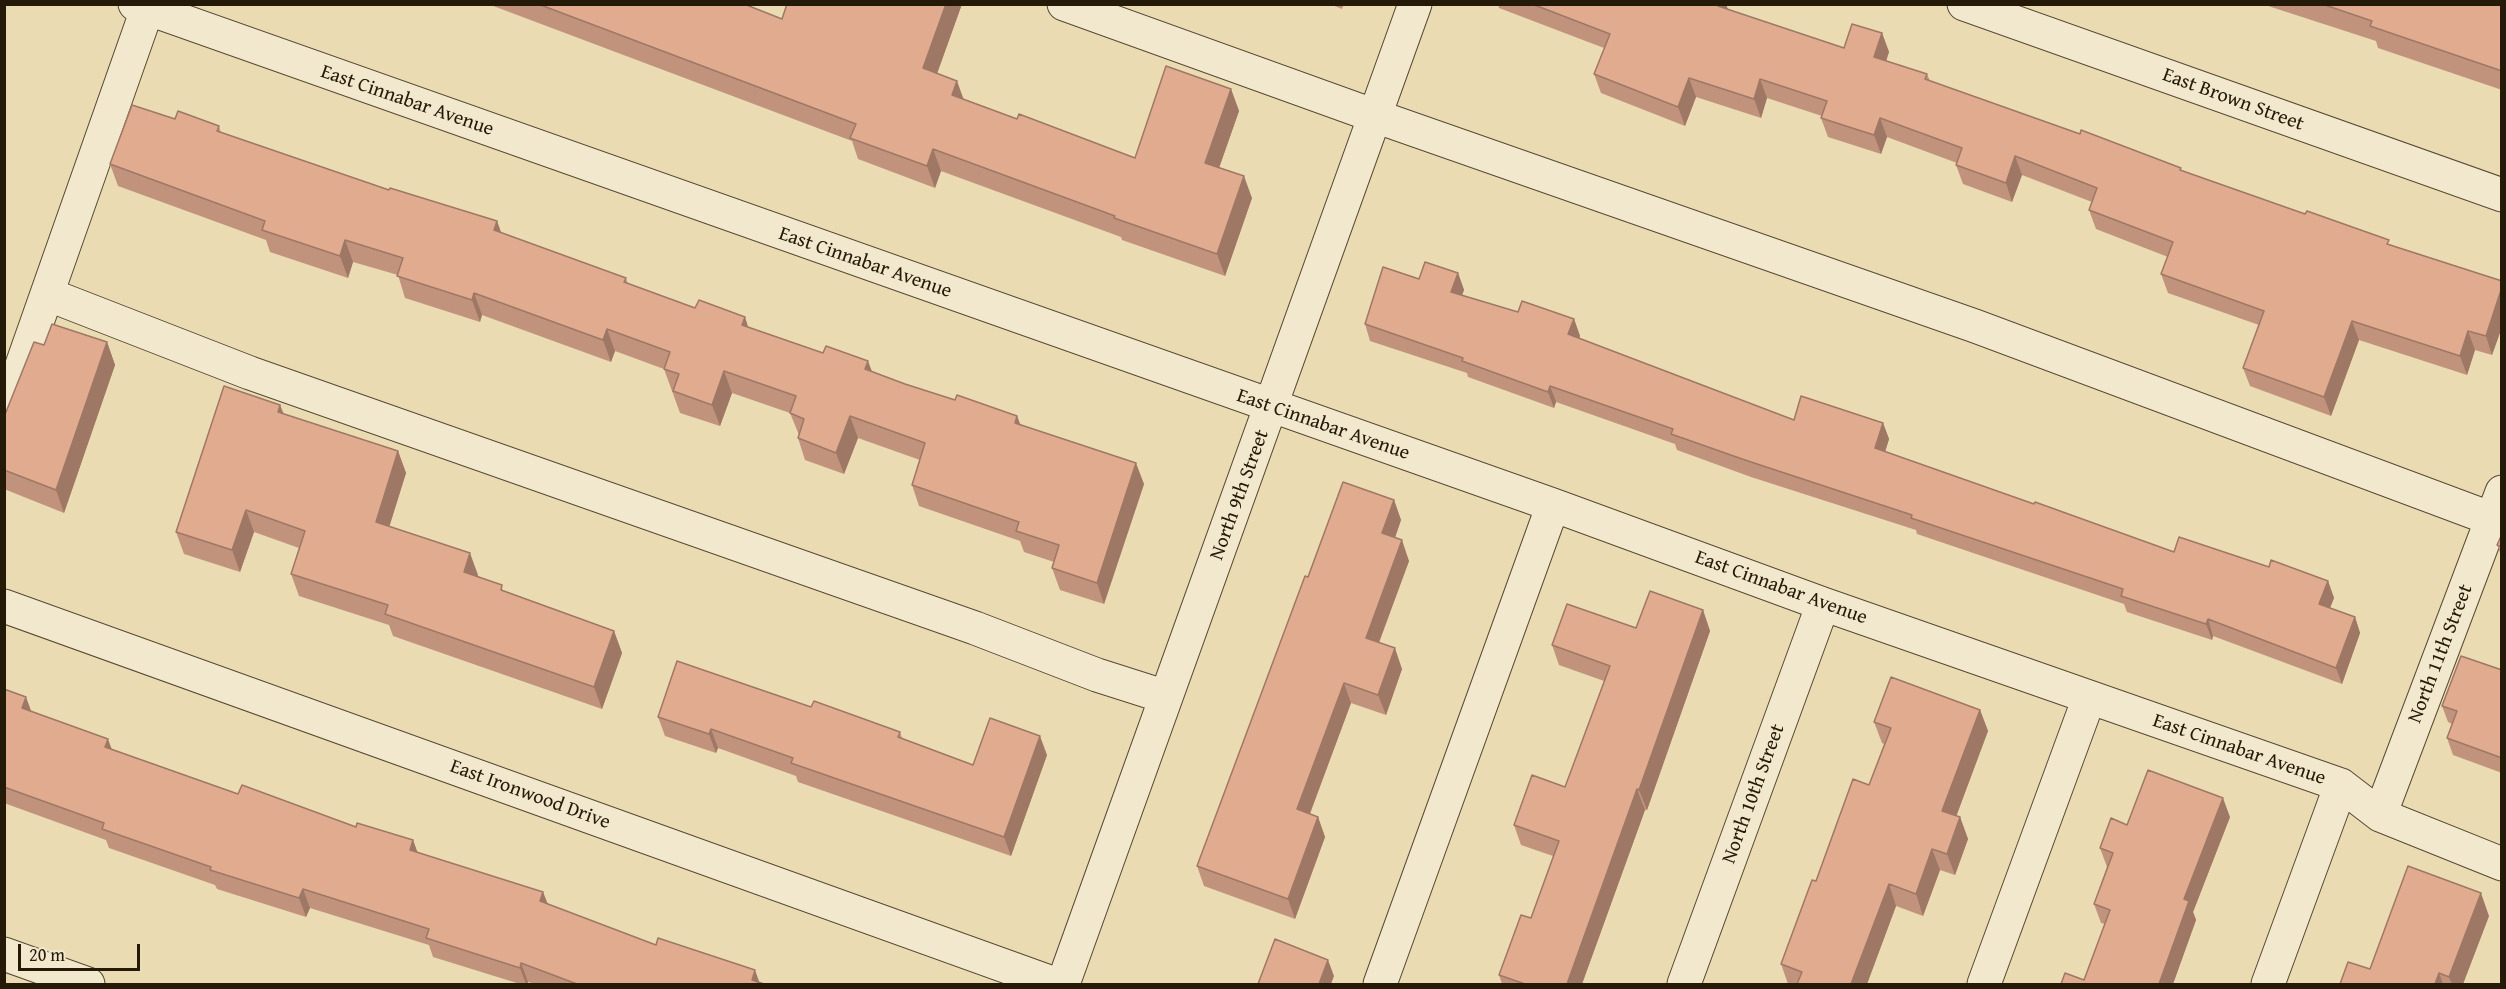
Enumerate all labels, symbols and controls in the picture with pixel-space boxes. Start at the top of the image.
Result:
street label: East Cinnabar Avenue [317,60,497,142]
street label: East Brown Street [2159,63,2307,137]
street label: East Cinnabar Avenue [775,222,955,304]
street label: East Cinnabar Avenue [1233,384,1413,466]
street label: North 9th Street [1205,426,1275,564]
street label: East Cinnabar Avenue [1692,546,1870,630]
street label: North 11th Street [2403,581,2479,727]
street label: East Cinnabar Avenue [2149,709,2329,791]
street label: North 10th Street [1718,721,1790,867]
street label: East Ironwood Drive [447,755,613,835]
scale bar [21,932,142,970]
text: 20 m [29,941,65,968]

